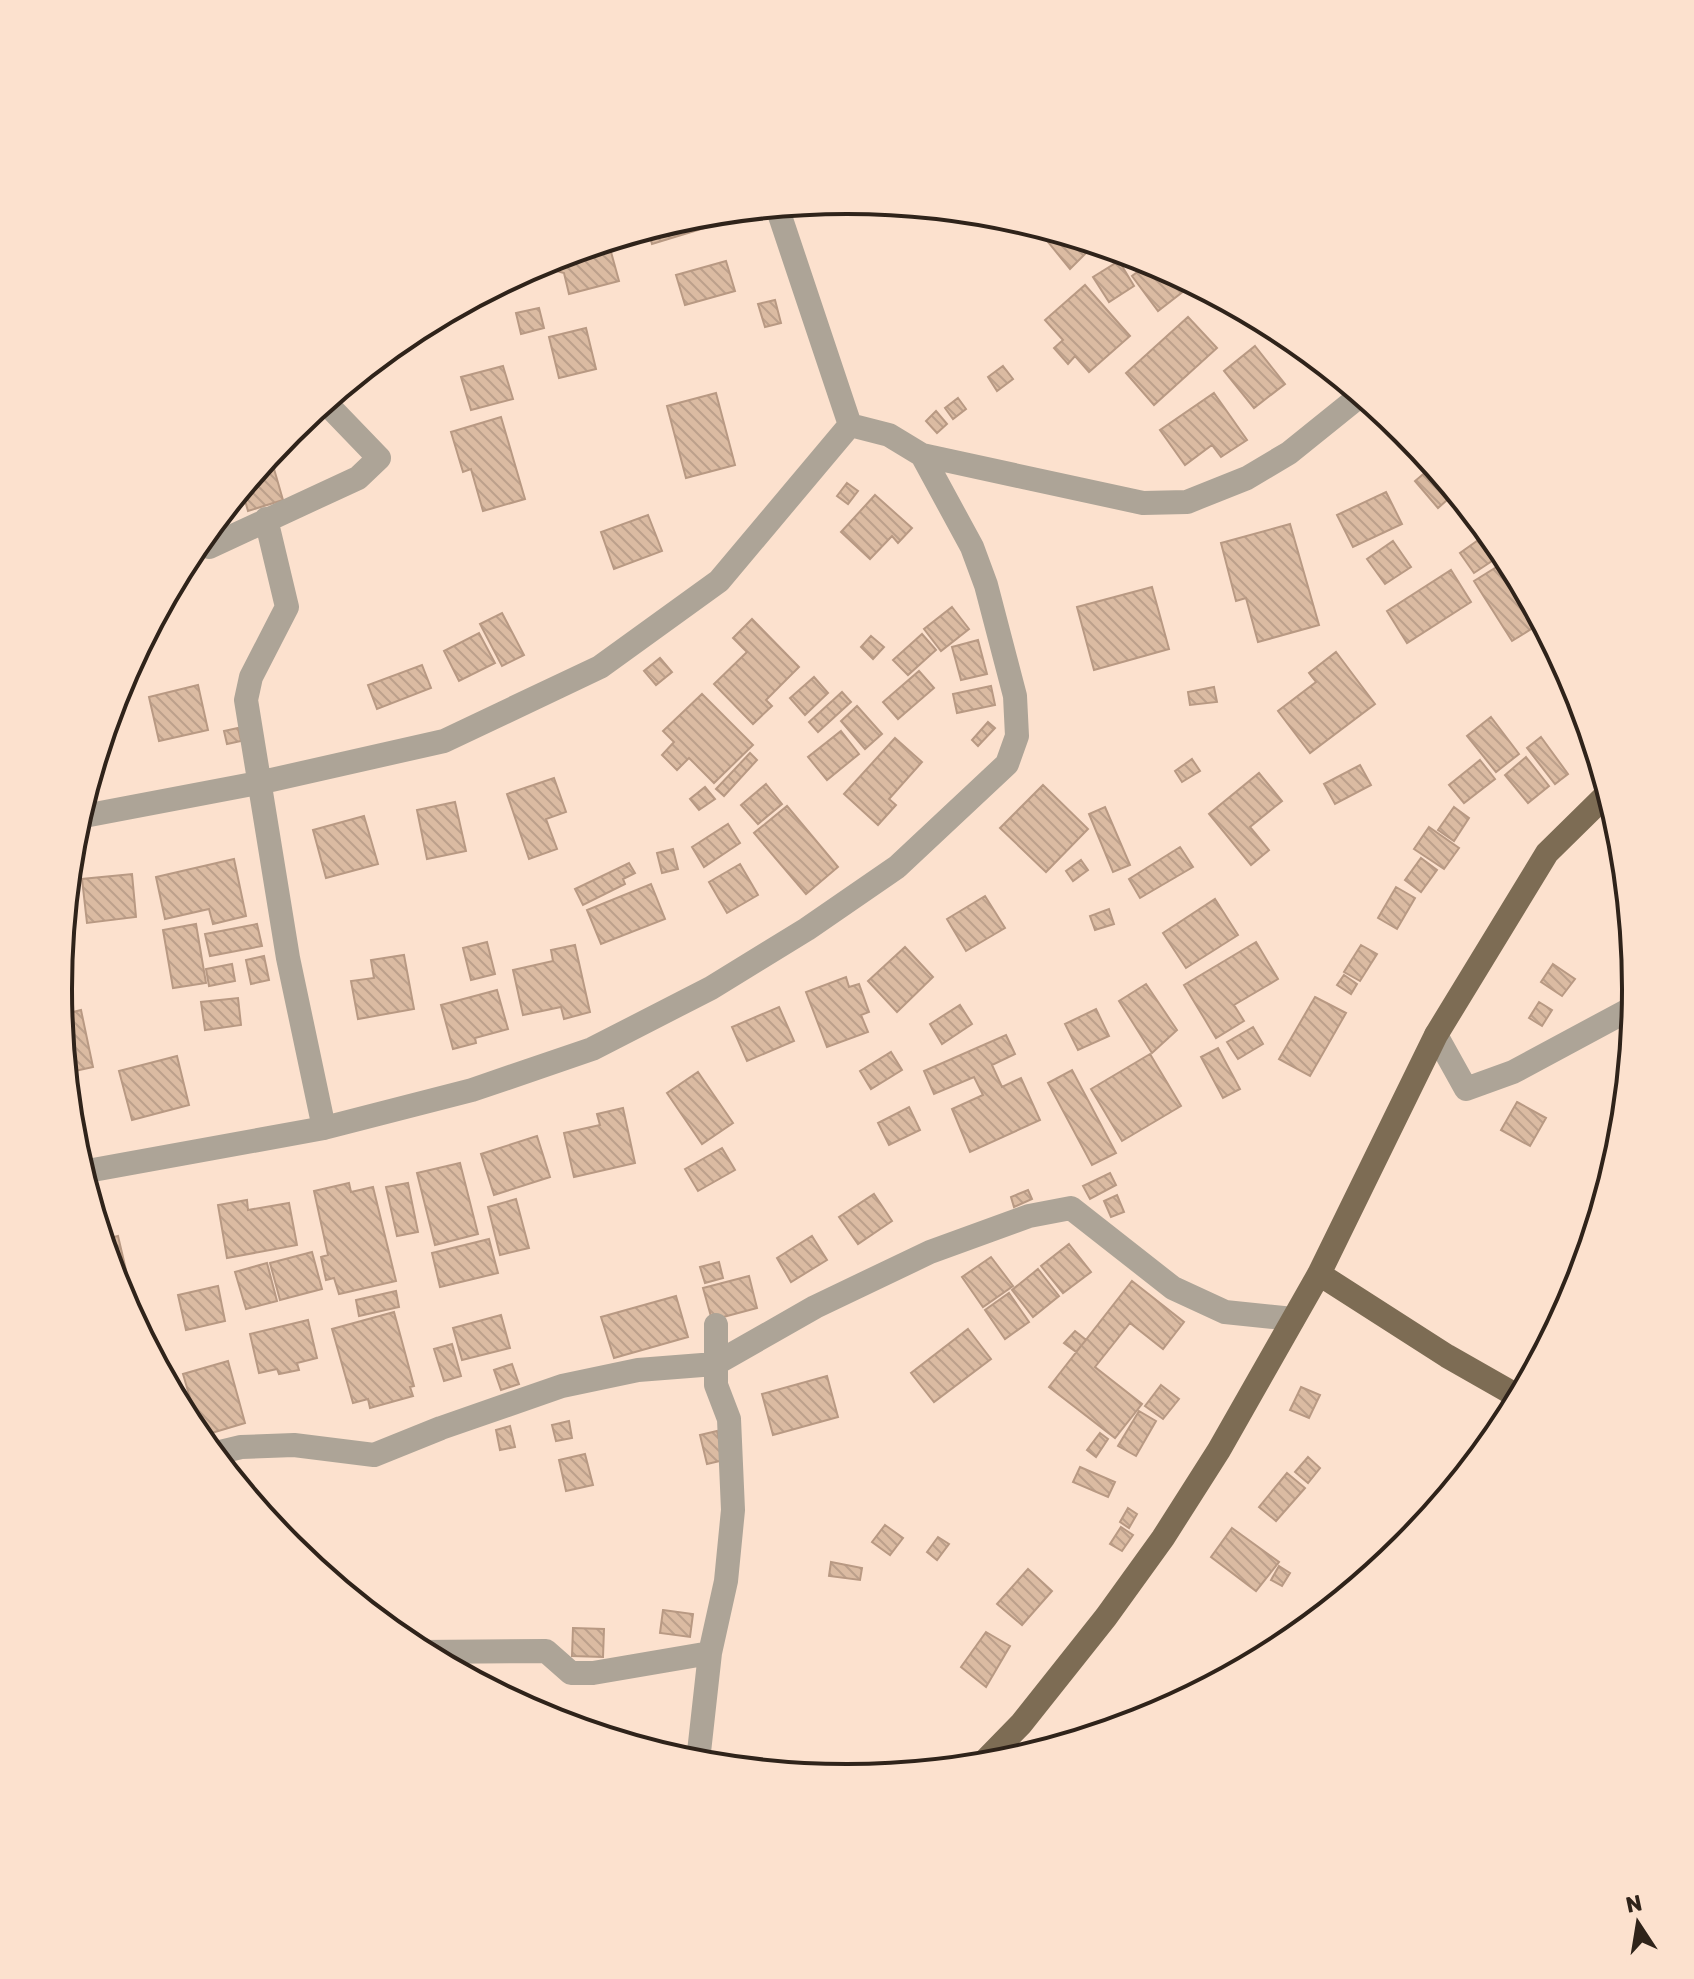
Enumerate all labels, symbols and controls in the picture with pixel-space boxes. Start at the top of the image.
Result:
north arrow [1598,1883,1678,1963]
text: N [1623,1889,1644,1919]

